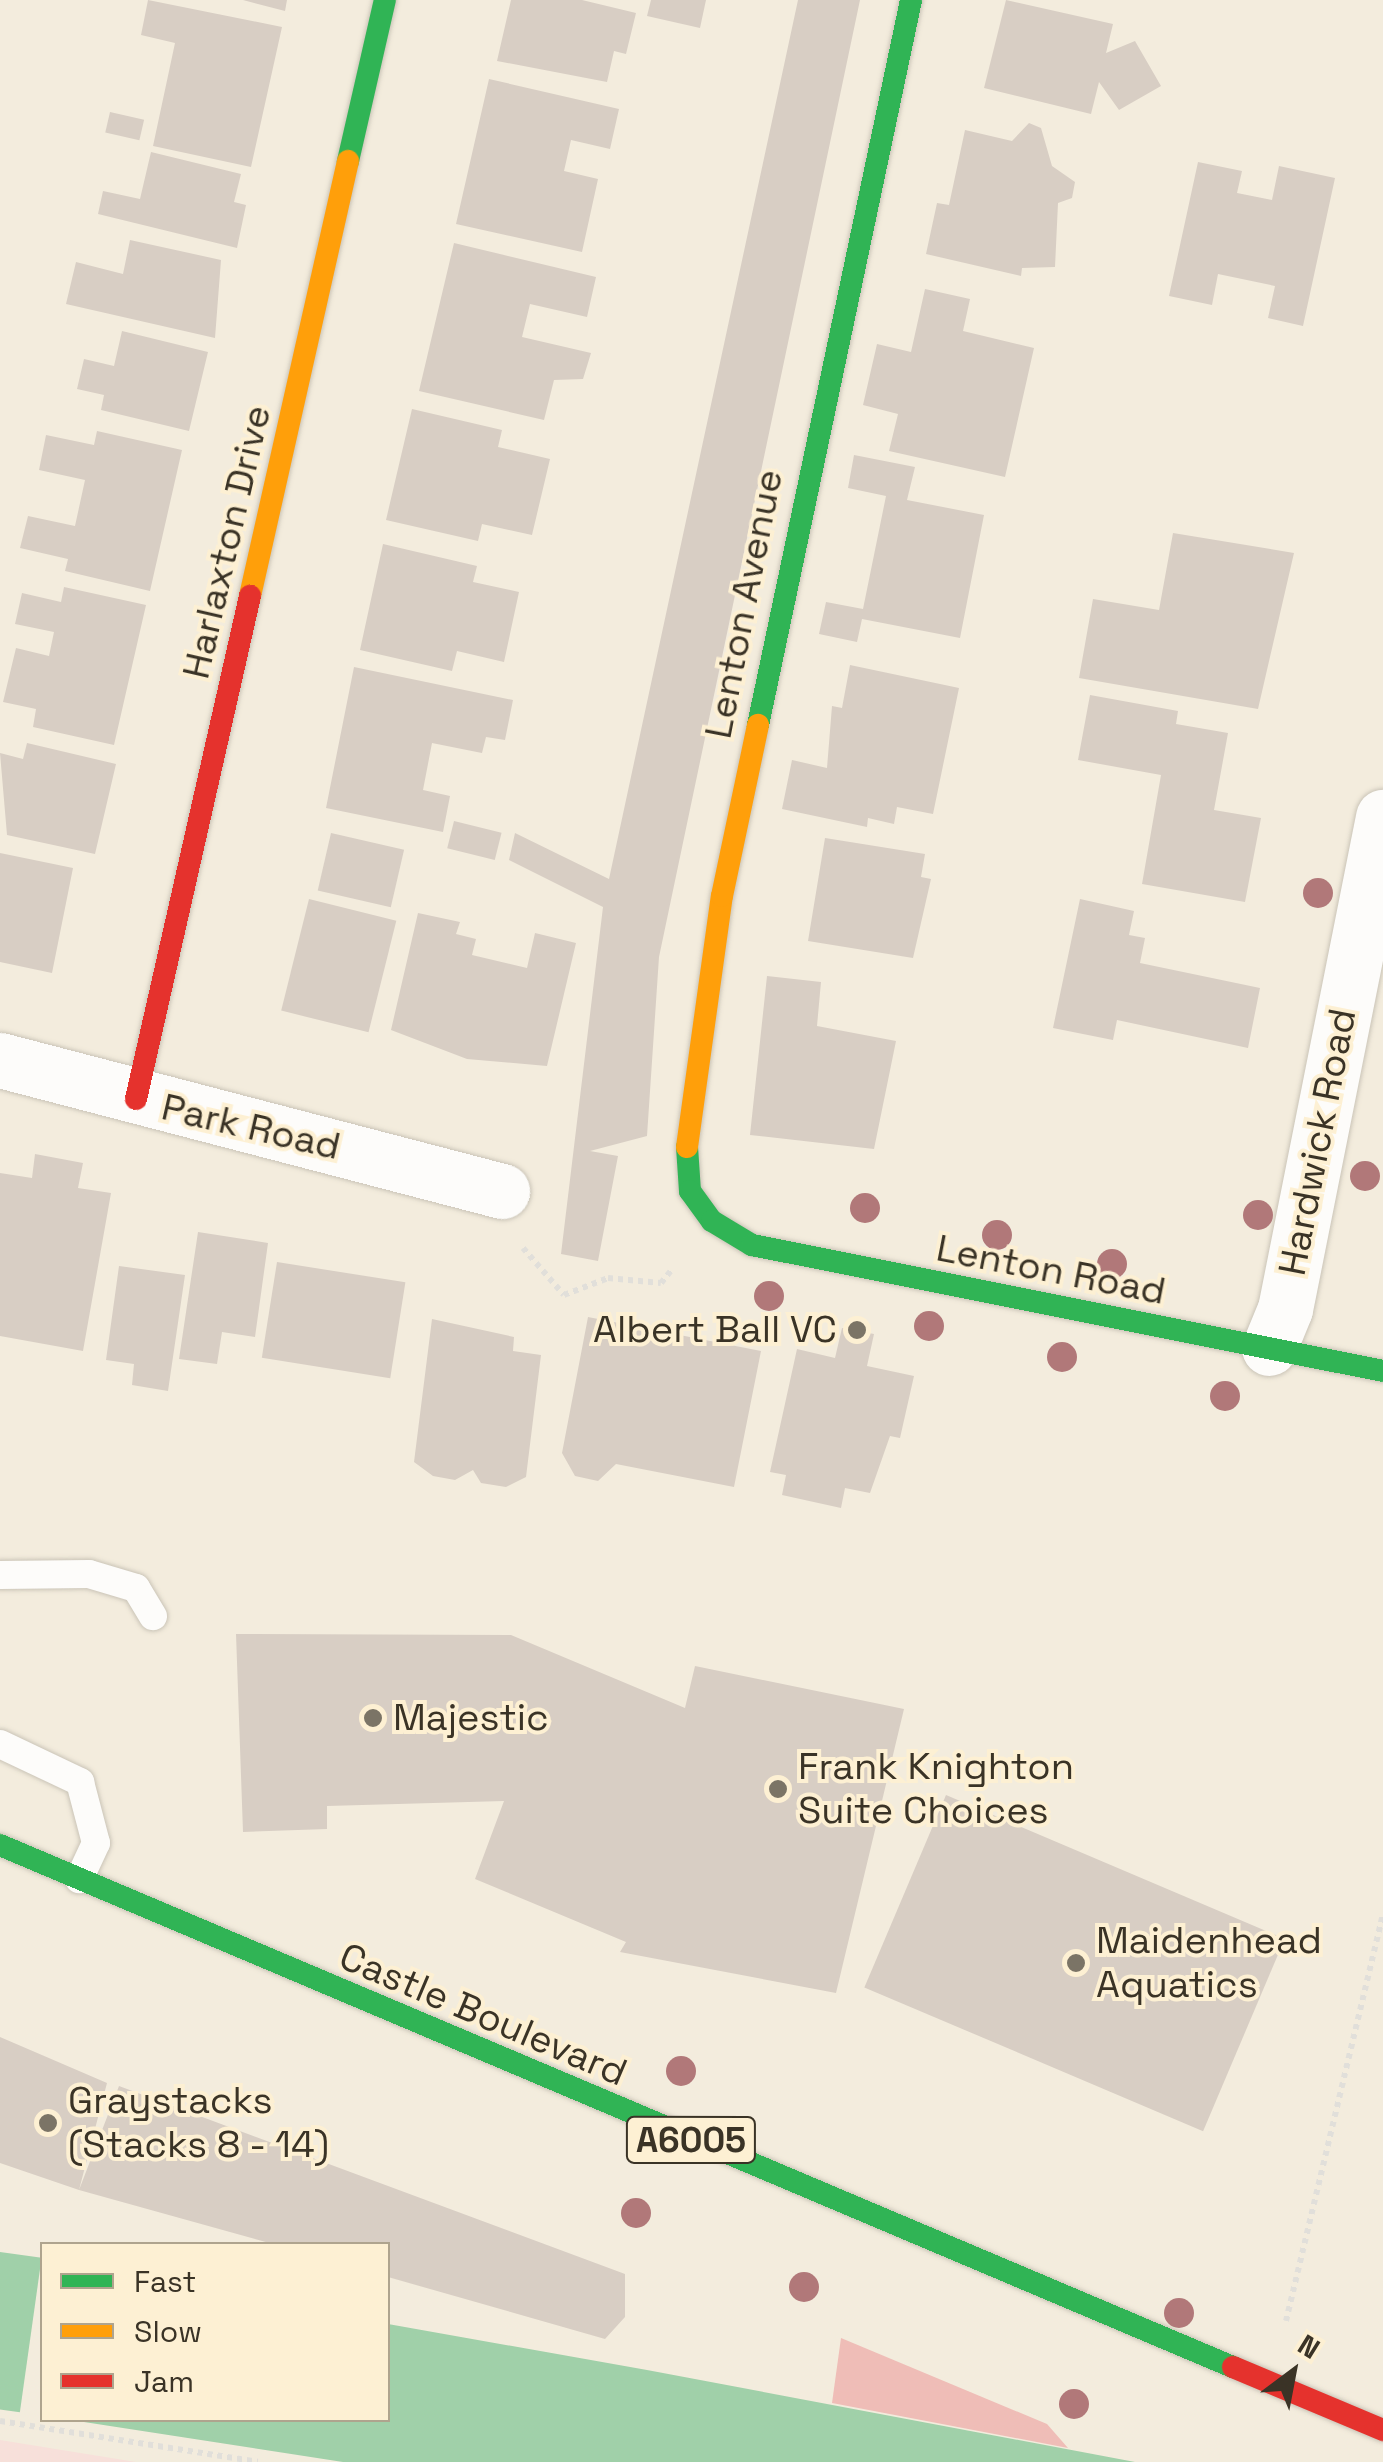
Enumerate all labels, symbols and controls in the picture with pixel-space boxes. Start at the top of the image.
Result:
street label: Harlaxton Drive [173,401,281,683]
street label: Lenton Avenue [696,465,792,743]
street label: Hardwick Road [1270,1005,1366,1279]
street label: Park Road [157,1084,345,1170]
street label: Lenton Road [933,1225,1169,1315]
place label: Albert Ball VC [593,1307,837,1353]
marker: Albert Ball VC [846,1319,868,1341]
place label: Majestic [393,1695,549,1741]
marker: Majestic [362,1707,384,1729]
place label: Frank Knighton Suite Choices [798,1744,1074,1834]
marker: Frank Knighton Suite Choices [767,1778,789,1800]
place label: Maidenhead Aquatics [1096,1918,1322,2008]
street label: Castle Boulevard [333,1934,633,2096]
marker: Maidenhead Aquatics [1065,1952,1087,1974]
place label: Graystacks (Stacks 8 - 14) [68,2078,331,2168]
road number: A6005 [624,2110,758,2170]
marker: Graystacks (Stacks 8 - 14) [37,2112,59,2134]
legend [40,2242,390,2422]
text: Fast [134,2262,196,2301]
text: Slow [134,2312,202,2351]
north arrow [1243,2322,1343,2422]
text: N [1291,2326,1326,2367]
text: Jam [134,2362,194,2401]

